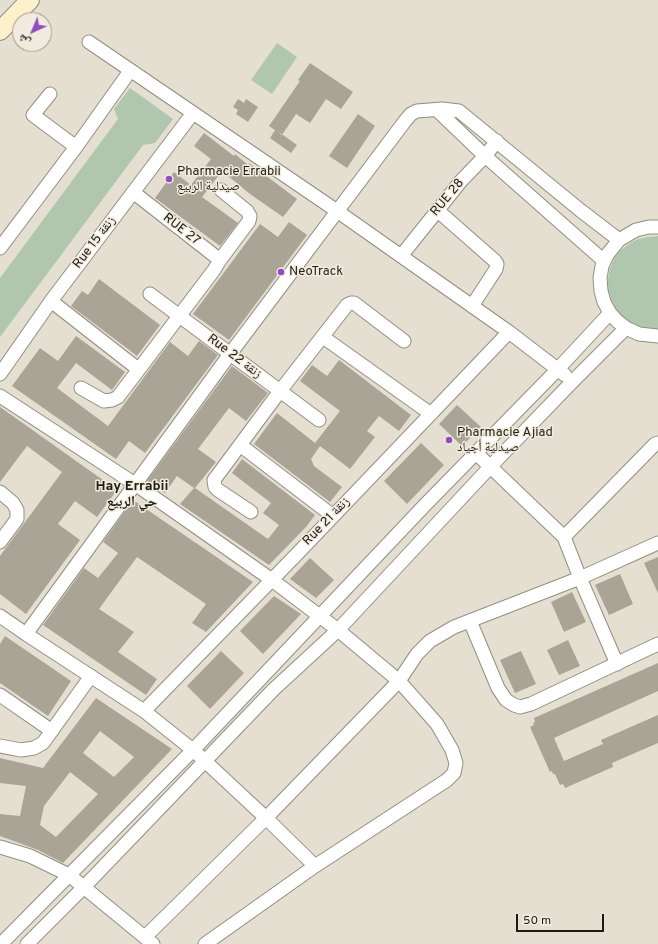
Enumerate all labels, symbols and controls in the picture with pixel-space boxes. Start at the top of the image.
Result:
north arrow [12,12,52,52]
text: ش [15,31,33,49]
place label: Pharmacie Errabii صيدلية الربيع [177,164,281,195]
marker: Pharmacie Errabii صيدلية الربيع [164,174,174,184]
street label: RUE 28 [428,176,468,220]
street label: RUE 27 [159,211,203,249]
street label: Rue 15 زنقة [70,214,120,272]
place label: NeoTrack [289,264,343,280]
marker: NeoTrack [276,267,286,277]
street label: Rue 22 زنقة [204,331,264,383]
place label: Pharmacie Ajiad صيدلية أجياد [457,425,553,456]
marker: Pharmacie Ajiad صيدلية أجياد [444,435,454,445]
district label: Hay Errabii حي الربيع [95,479,169,512]
street label: Rue 21 زنقة [300,495,354,549]
scale bar [518,906,606,932]
text: 50 m [523,913,551,929]

